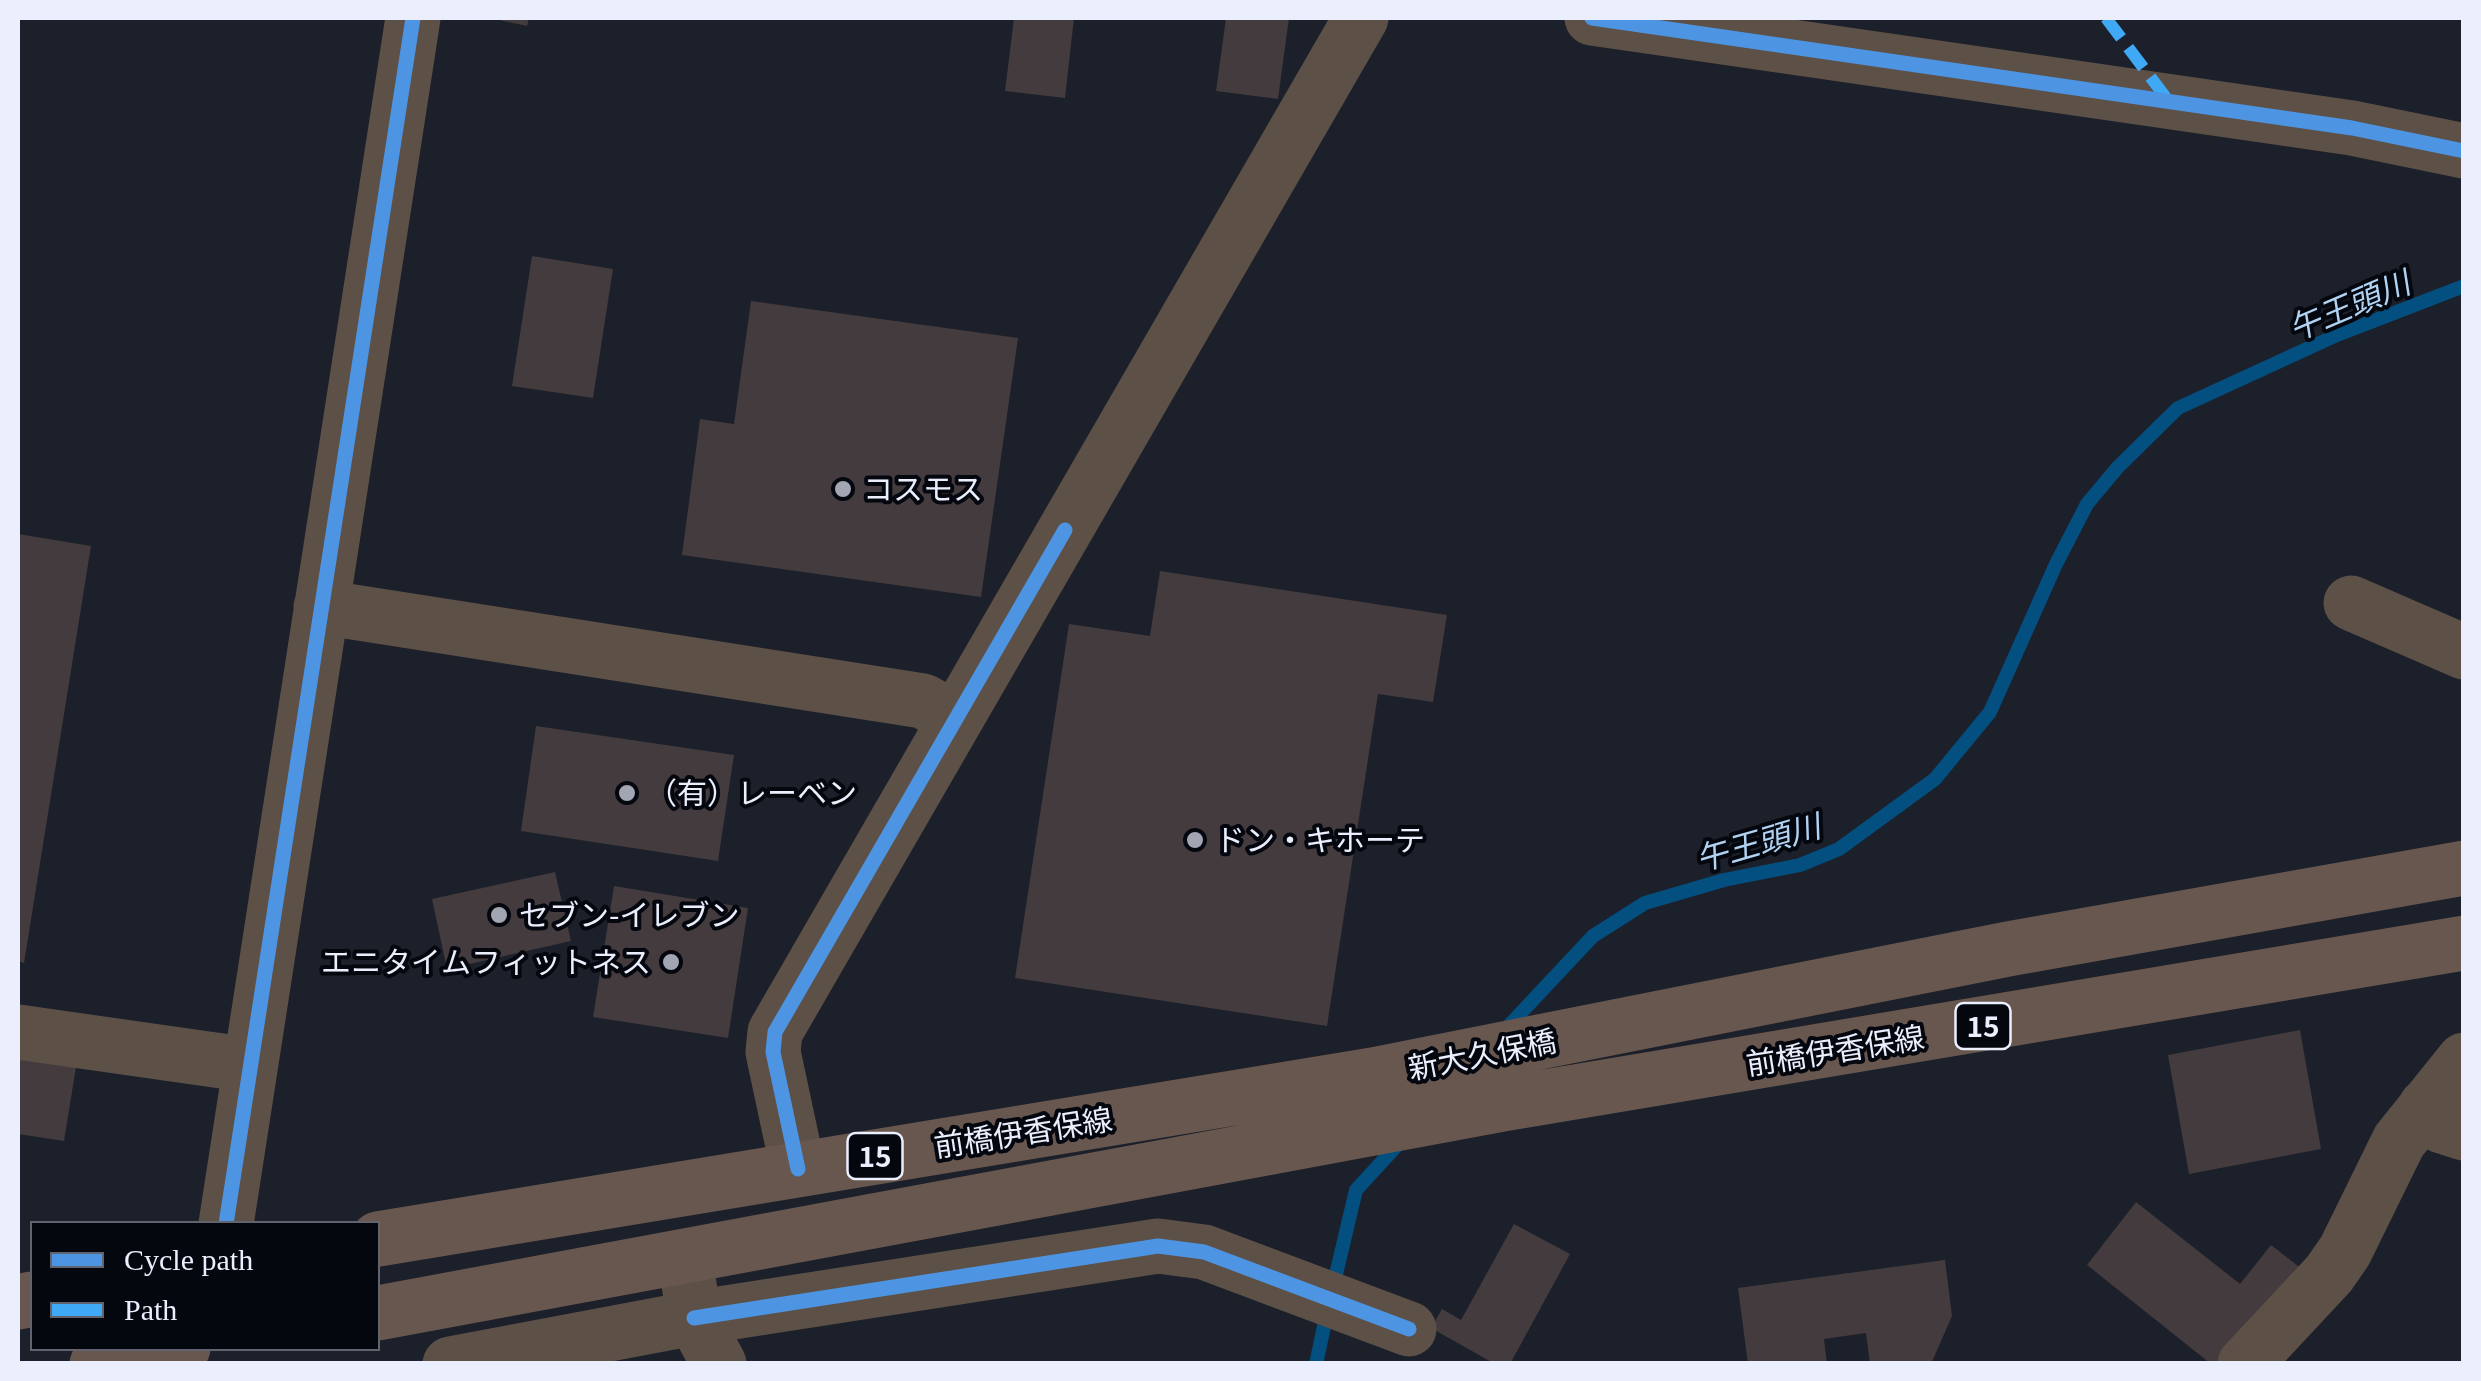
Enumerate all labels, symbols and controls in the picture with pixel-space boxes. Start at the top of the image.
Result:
water label: 午王頭川 [2283,262,2415,348]
place label: コスモス [863,471,983,507]
marker: コスモス [832,478,854,500]
place label: （有）レーベン [647,775,857,811]
marker: （有）レーベン [616,782,638,804]
water label: 午王頭川 [1691,806,1825,878]
place label: ドン・キホーテ [1215,822,1425,858]
marker: ドン・キホーテ [1184,829,1206,851]
place label: セブン-イレブン [519,897,739,933]
marker: セブン-イレブン [488,904,510,926]
place label: エニタイムフィットネス [321,944,651,980]
marker: エニタイムフィットネス [660,951,682,973]
road number: 15 [1956,1003,2010,1049]
street label: 前橋伊香保線 [1743,1018,1927,1082]
street label: 新大久保橋 [1405,1022,1559,1086]
street label: 前橋伊香保線 [931,1100,1115,1164]
road number: 15 [848,1133,902,1179]
legend [30,1221,380,1351]
text: Cycle path [124,1243,253,1276]
text: Path [124,1293,177,1326]

